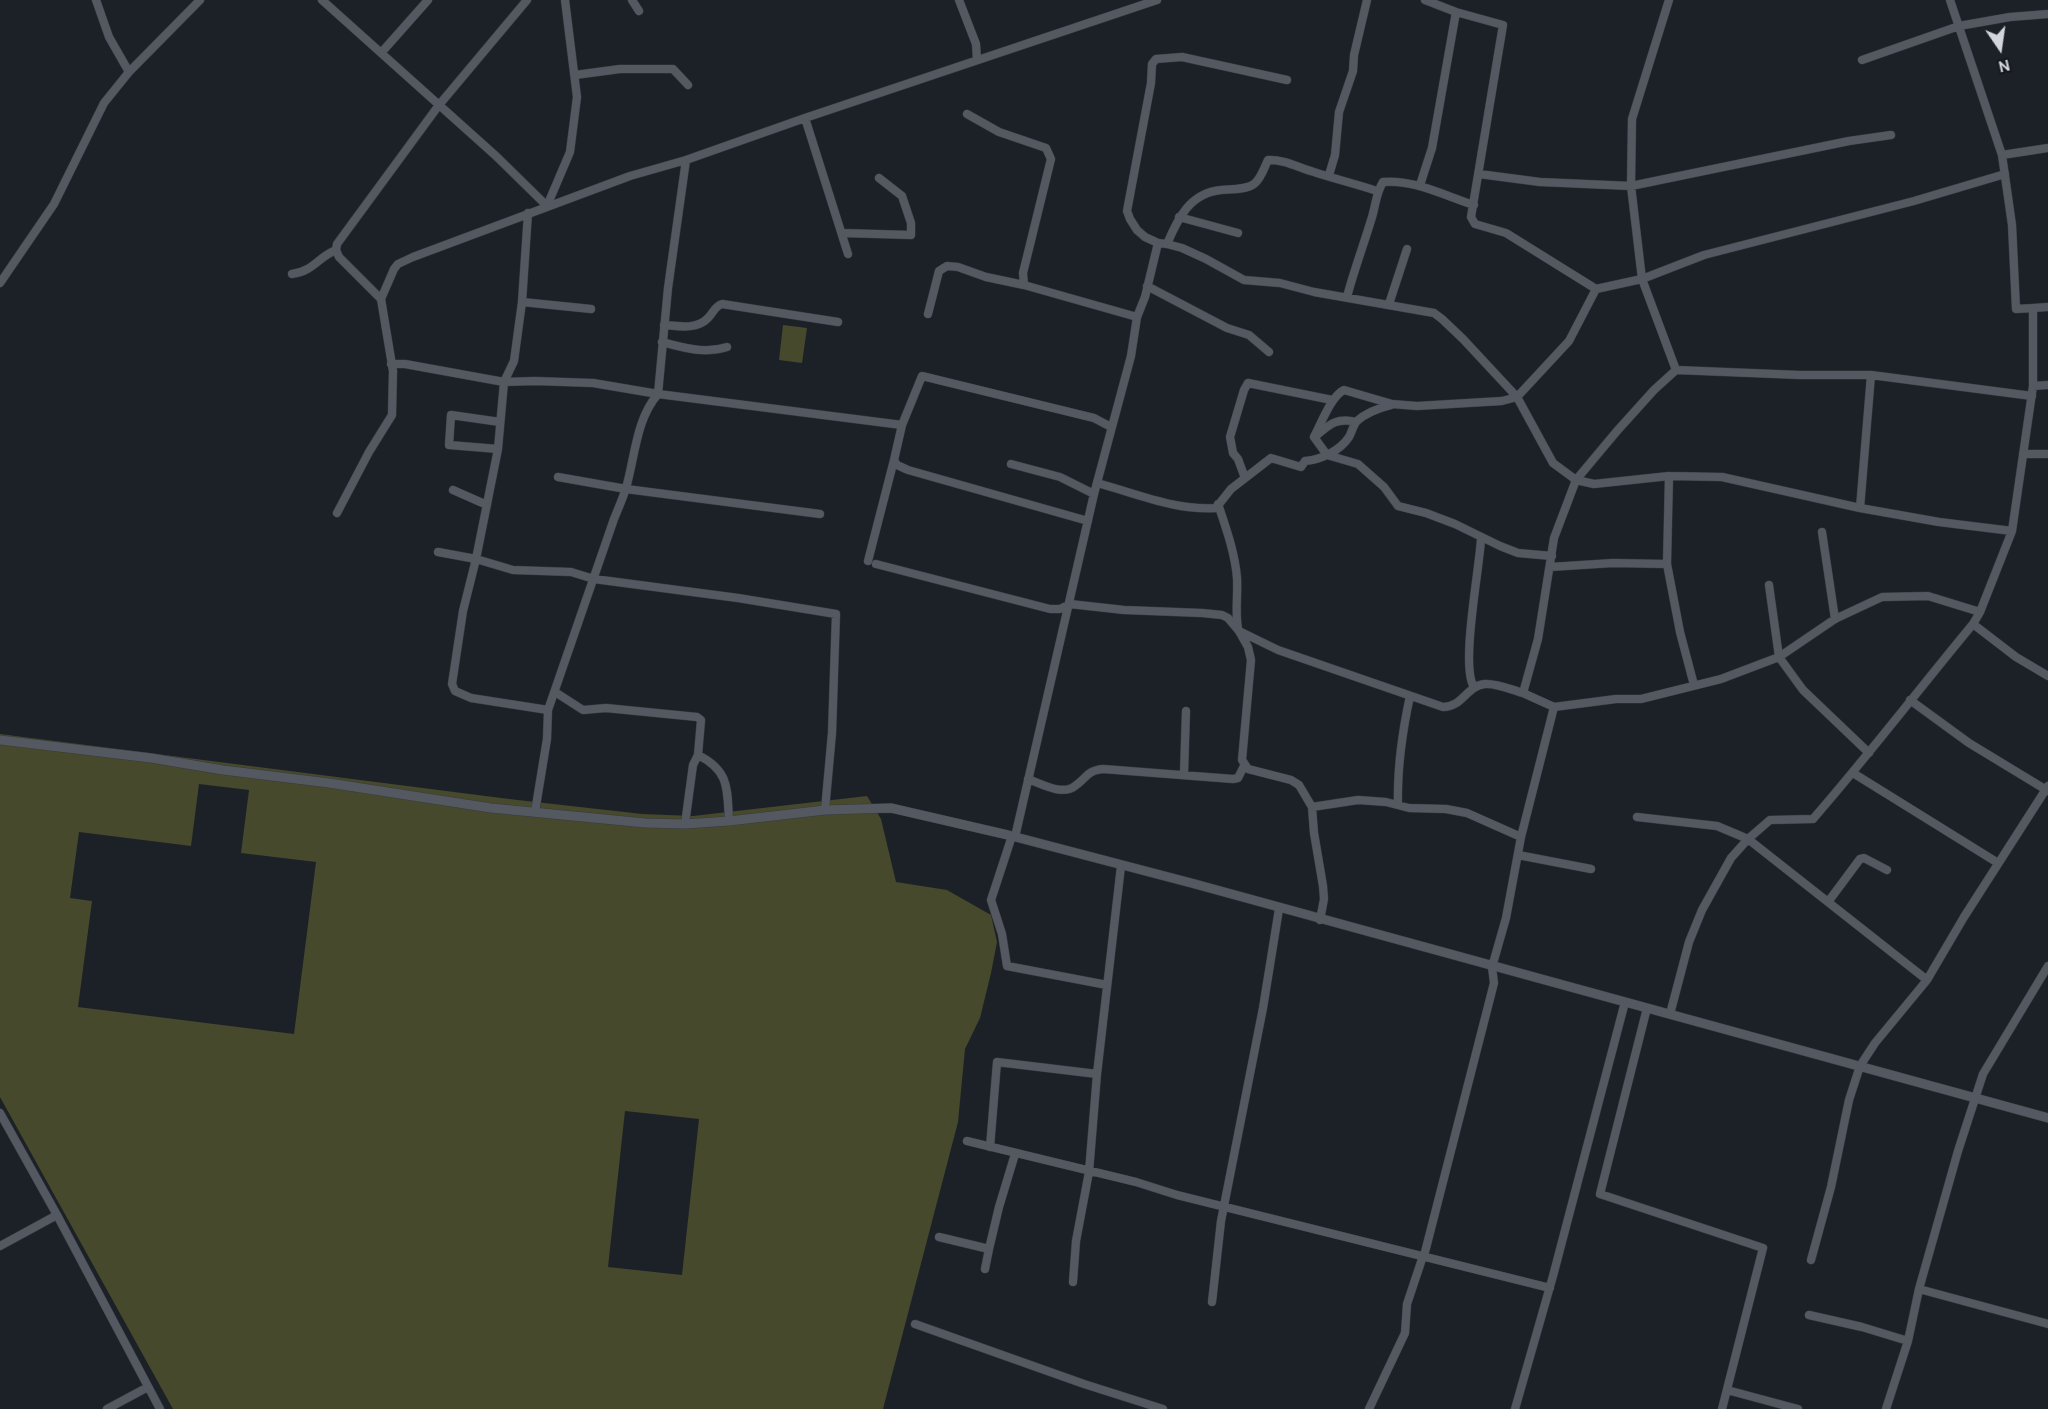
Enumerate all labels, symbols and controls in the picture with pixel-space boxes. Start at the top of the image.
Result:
north arrow [1970,18,2030,78]
text: N [1997,55,2012,77]

